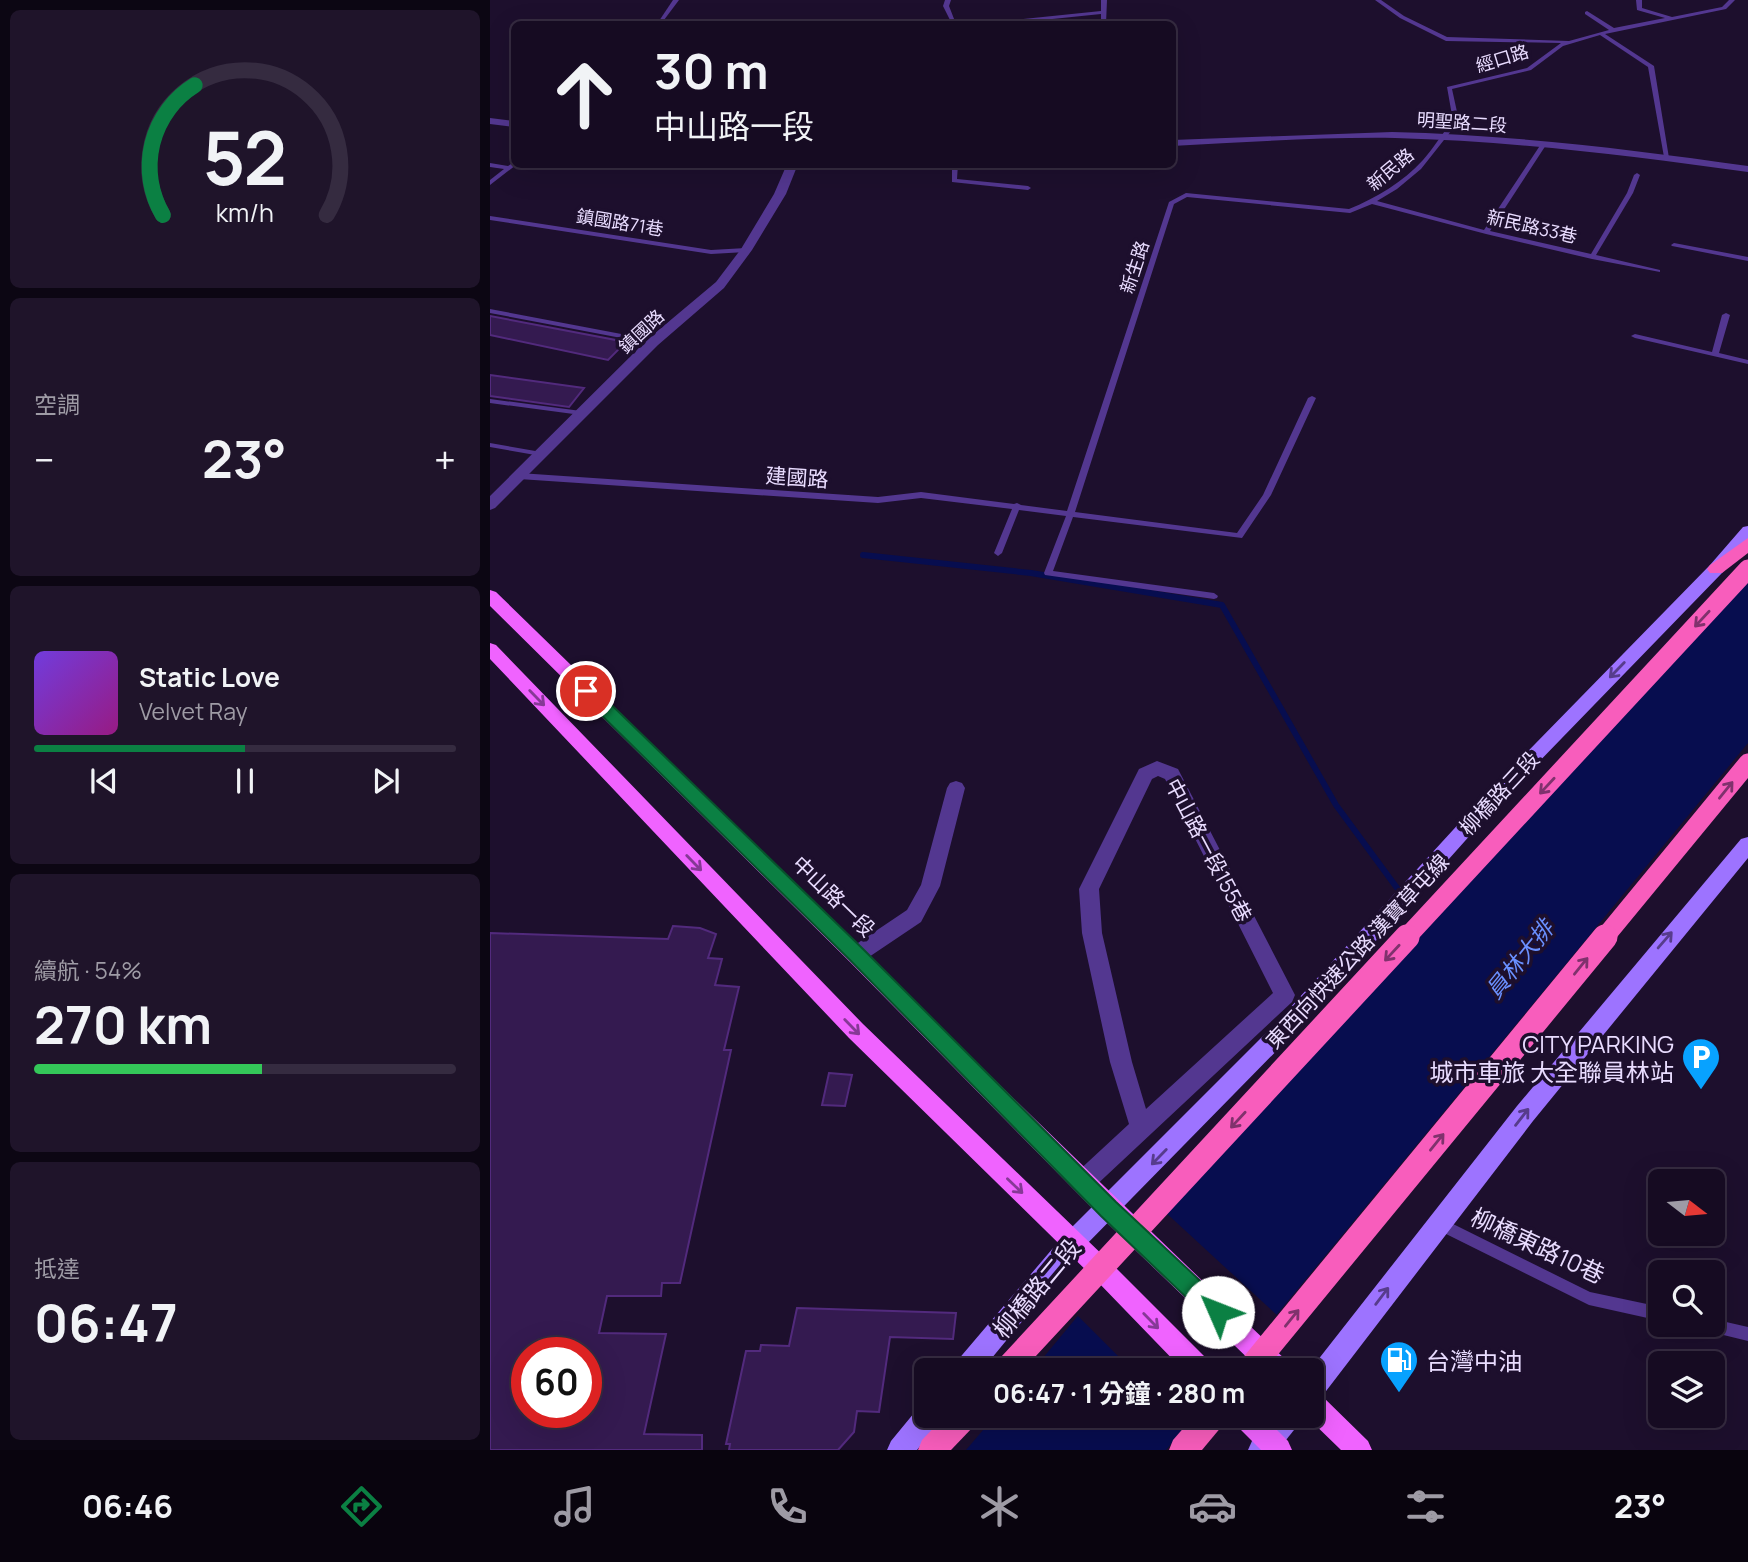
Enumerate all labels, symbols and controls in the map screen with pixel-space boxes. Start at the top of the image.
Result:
text: 30 m [654,37,769,104]
street label: 經口路 [1473,39,1531,77]
icon: ahead [539,49,630,140]
text: 中山路一段 [654,104,814,148]
text: 52 [203,107,287,207]
street label: 明聖路二段 [1416,107,1508,137]
street label: 新民路 [1362,142,1418,196]
text: km/h [216,195,274,230]
street label: 鎮國路71巷 [575,203,665,241]
street label: 新民路33巷 [1485,204,1579,248]
street label: 新生路 [1114,238,1154,296]
street label: 鎮國路 [613,304,669,358]
text: 空調 [34,388,80,420]
text: 23° [202,423,287,494]
text: − [34,433,55,485]
text: + [434,433,456,485]
street label: 建國路 [765,461,829,493]
one-way arrow [1693,610,1710,627]
text: Static Love [139,659,280,695]
pin [556,661,616,721]
one-way arrow [1609,661,1626,678]
icon: arrive [567,672,605,710]
one-way arrow [529,689,546,706]
text: Velvet Ray [139,695,248,727]
street label: 柳橋路三段 [1453,745,1545,841]
icon: previous [85,762,123,800]
icon: pause [226,762,264,800]
icon: next [367,762,405,800]
street label: 中山路一段155巷 [1159,773,1259,927]
one-way arrow [1539,777,1555,795]
one-way arrow [1718,782,1733,800]
street label: 東西向快速公路 漢寶草屯線 [1259,848,1455,1054]
street label: 中山路一段 [787,849,881,943]
one-way arrow [686,854,703,871]
water label: 員林大排 [1478,911,1562,1005]
one-way arrow [1656,932,1673,949]
one-way arrow [1384,944,1401,961]
text: 續航 · 54% [34,954,142,986]
one-way arrow [1573,957,1589,975]
text: 270 km [34,989,212,1060]
one-way arrow [843,1018,860,1035]
place label: CITY PARKING 城市車旅 大全聯員林站 [1429,1027,1674,1088]
parking icon: CITY PARKING 城市車旅 大全聯員林站 [1680,1036,1722,1091]
one-way arrow [1515,1109,1530,1127]
one-way arrow [1230,1111,1246,1129]
one-way arrow [1429,1133,1445,1151]
one-way arrow [1151,1148,1168,1165]
north arrow [1648,1169,1726,1246]
map controls [1648,1169,1725,1428]
one-way arrow [1006,1177,1023,1194]
street label: 柳橋東路10巷 [1466,1200,1610,1290]
street label: 柳橋路二段 [985,1231,1087,1345]
text: 抵達 [34,1252,80,1284]
button: search [1648,1260,1725,1337]
position arrow [1181,1275,1255,1349]
text: 06:47 [34,1287,178,1358]
one-way arrow [1374,1288,1389,1306]
one-way arrow [1285,1309,1300,1327]
one-way arrow [1143,1312,1160,1329]
speed limit sign: 60 [511,1337,602,1428]
fuel station icon: 台灣中油 [1378,1339,1420,1394]
place label: 台灣中油 [1426,1344,1522,1377]
button: layers [1648,1351,1725,1428]
text: 06:47 · 1 分鐘 · 280 m [993,1375,1245,1411]
icon: directions [337,1482,386,1531]
icon: music [550,1482,599,1531]
icon: phone [763,1482,812,1531]
icon: climate [975,1482,1024,1531]
icon: car [1188,1482,1237,1531]
icon: filters [1401,1482,1450,1531]
text: 06:46 [82,1484,173,1528]
text: 23° [1614,1484,1666,1528]

